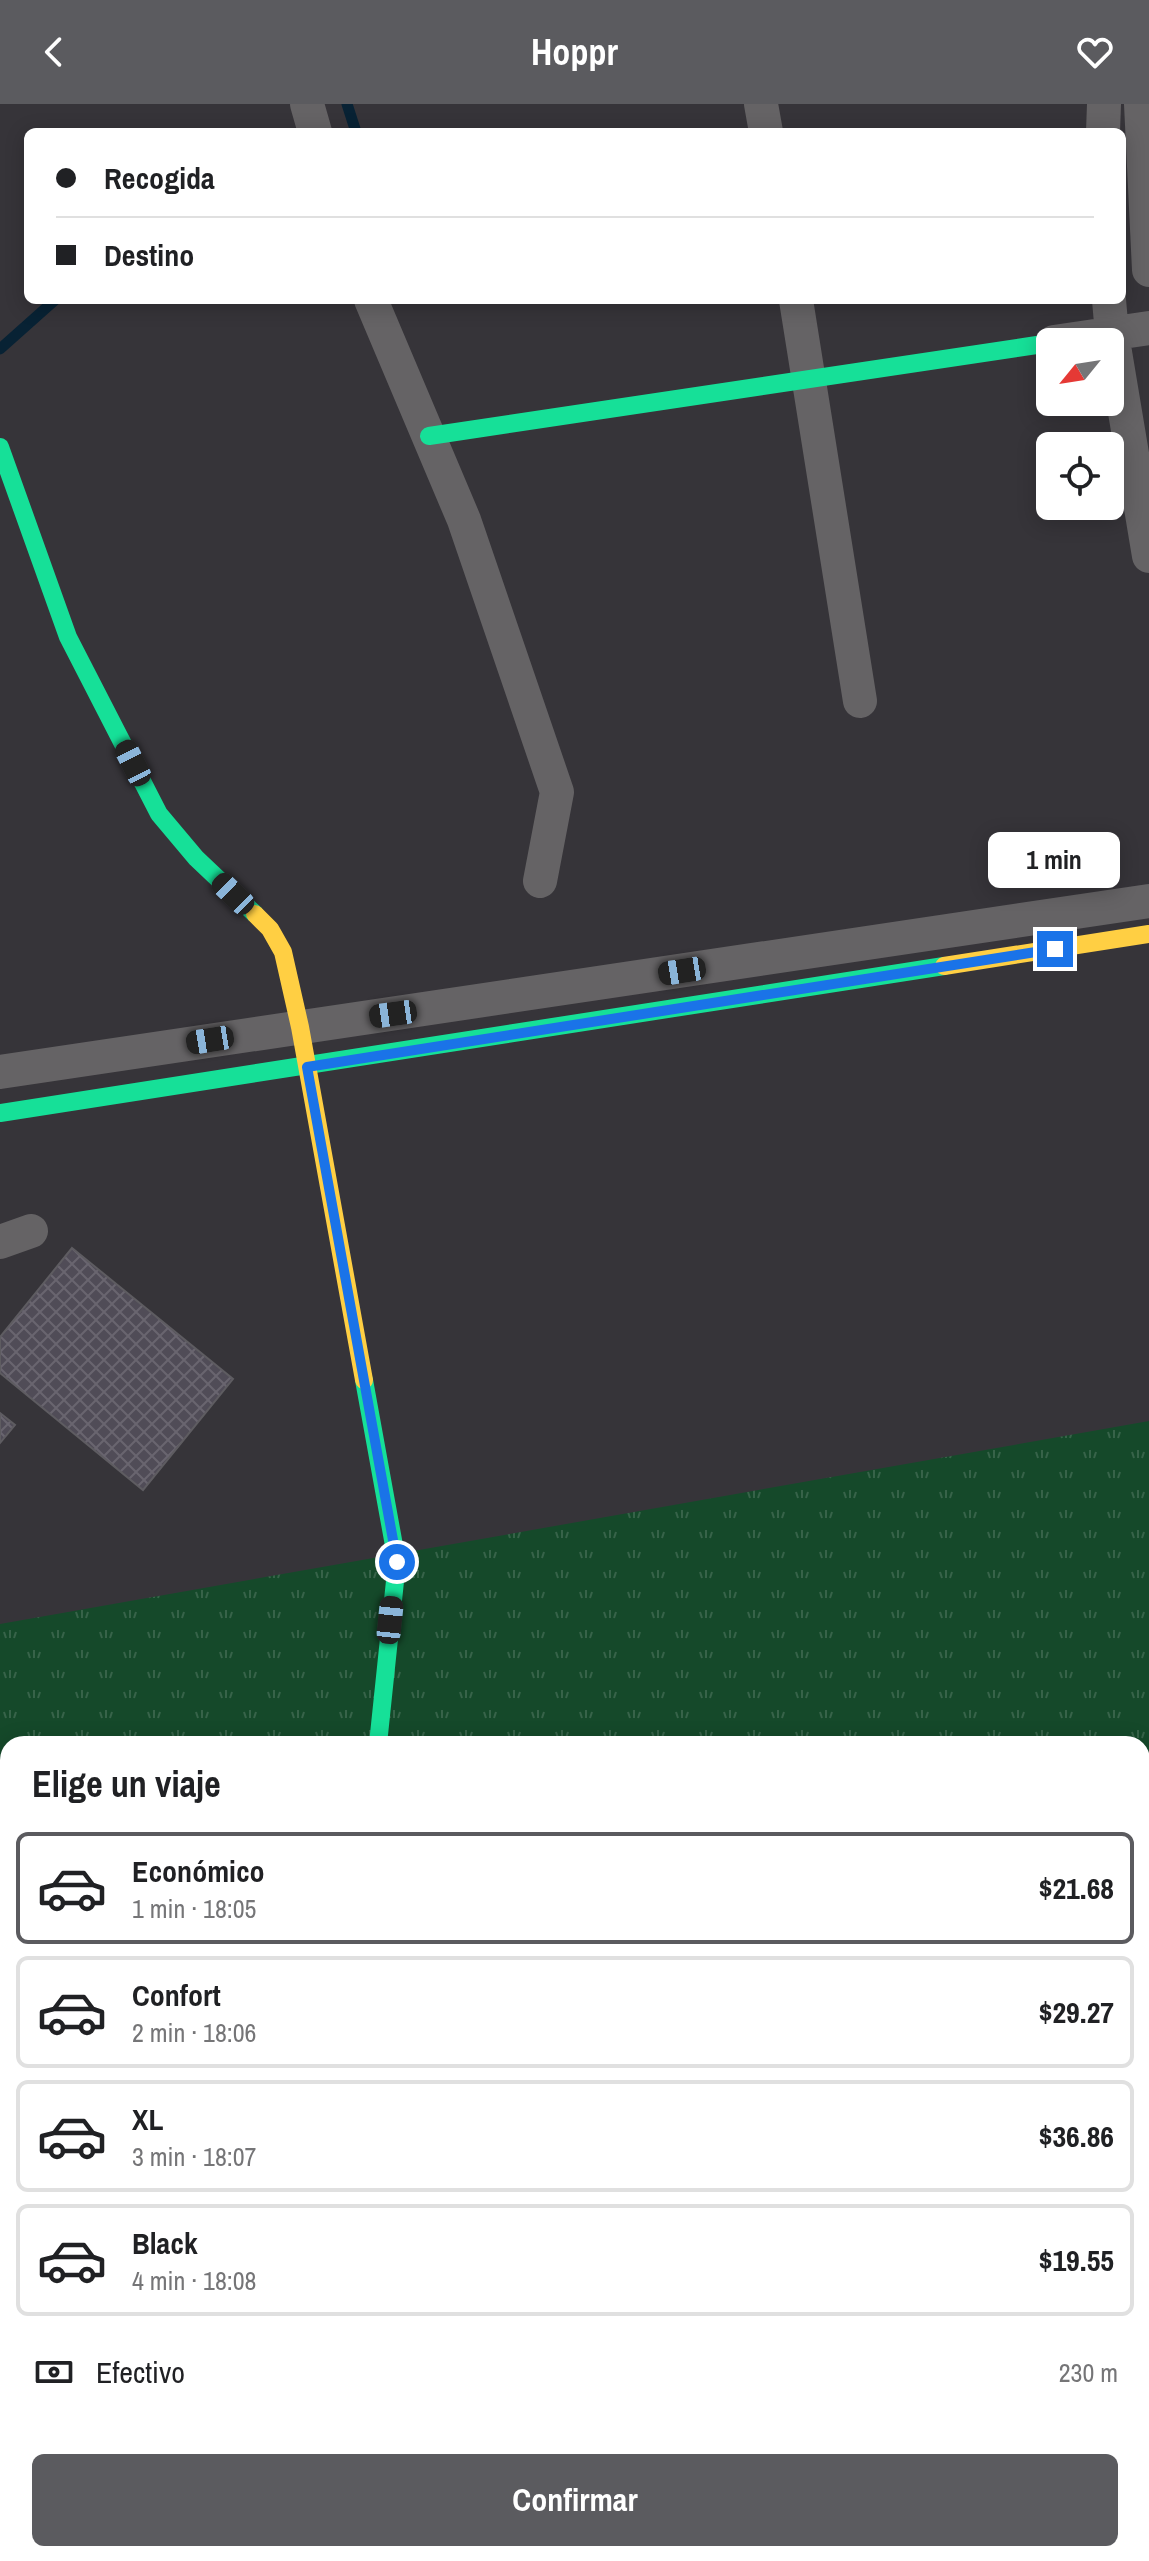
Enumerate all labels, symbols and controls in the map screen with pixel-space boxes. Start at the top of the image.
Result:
text: Hoppr [531,28,618,76]
icon: back [32,30,76,74]
icon: heart [1073,30,1117,74]
text: Recogida [104,158,215,198]
text: Destino [104,235,194,275]
north arrow [1036,328,1124,416]
map controls [1036,328,1124,520]
button: locate [1036,432,1124,520]
car [111,736,155,790]
callout: 1 min [989,833,1121,889]
text: 1 min [1026,842,1082,877]
car [207,869,259,919]
route end [1037,931,1073,967]
car [656,955,708,987]
car [368,999,418,1029]
car [184,1024,236,1056]
route start [379,1544,415,1580]
car [376,1595,404,1645]
text: Elige un viaje [32,1760,221,1808]
text: Económico [132,1851,265,1891]
icon: car [36,1852,108,1924]
text: $21.68 [1039,1868,1114,1908]
text: 1 min · 18:05 [132,1891,256,1926]
text: Confort [132,1975,221,2015]
icon: car [36,1976,108,2048]
text: $29.27 [1039,1992,1114,2032]
text: 2 min · 18:06 [132,2015,256,2050]
text: XL [132,2099,163,2139]
icon: car [36,2100,108,2172]
text: $36.86 [1039,2116,1114,2156]
text: 3 min · 18:07 [132,2139,256,2174]
text: Black [132,2223,198,2263]
icon: car [36,2224,108,2296]
text: $19.55 [1039,2240,1114,2280]
text: 4 min · 18:08 [132,2263,256,2298]
icon: cash [32,2350,76,2394]
text: Efectivo [96,2352,185,2392]
text: 230 m [1059,2355,1118,2390]
button: Confirmar [32,2454,1118,2546]

